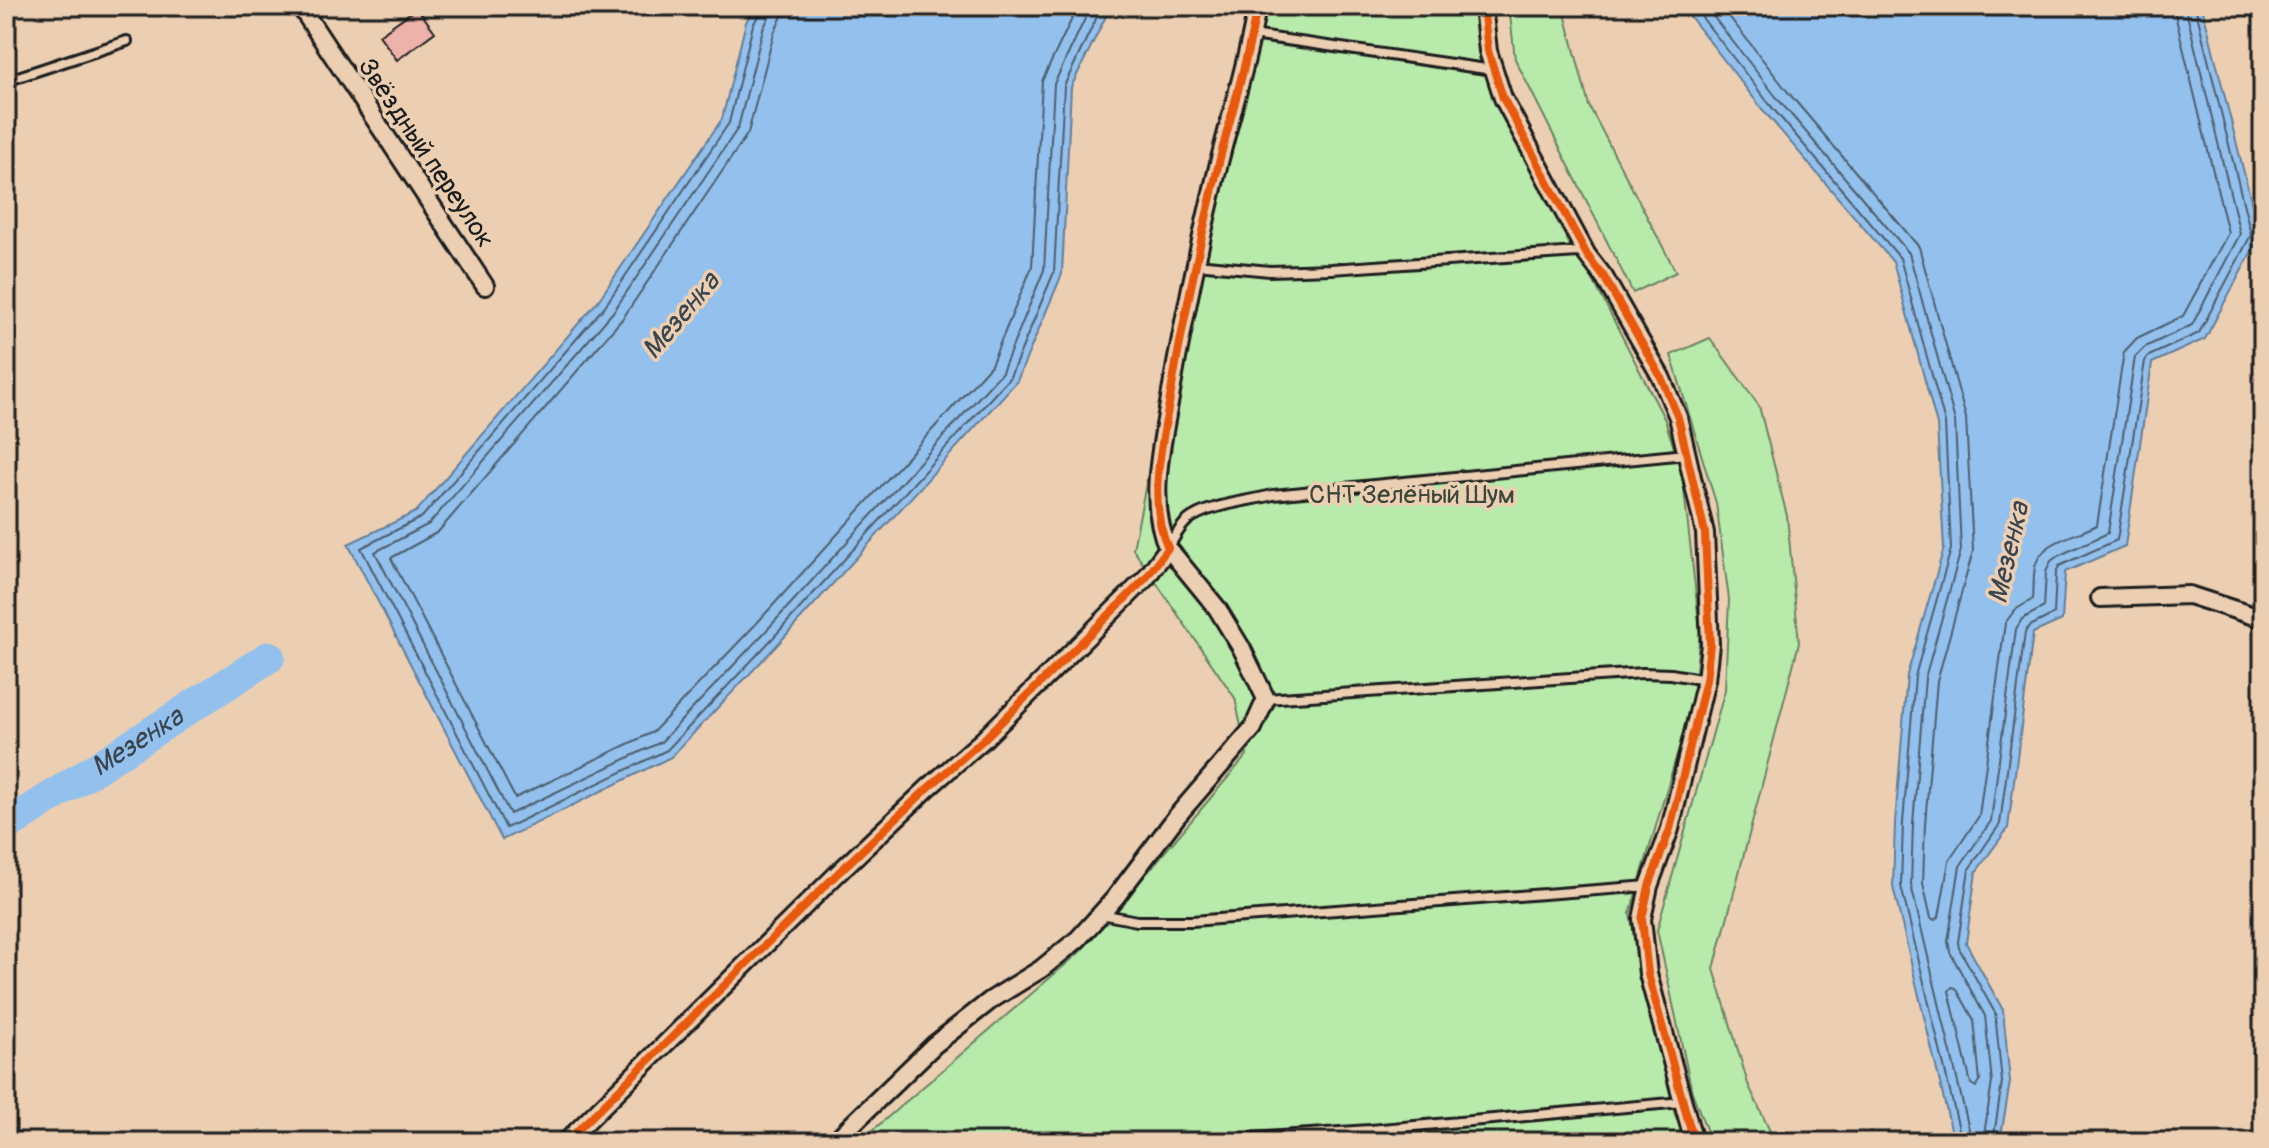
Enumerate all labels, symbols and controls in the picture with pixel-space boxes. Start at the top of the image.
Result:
street label: Звёздный переулок [351,52,501,254]
water label: Мезенка [635,264,729,367]
park label: СНТ Зелёный Шум [1309,479,1515,511]
water label: Мезенка [1980,497,2038,607]
water label: Мезенка [85,698,192,784]

